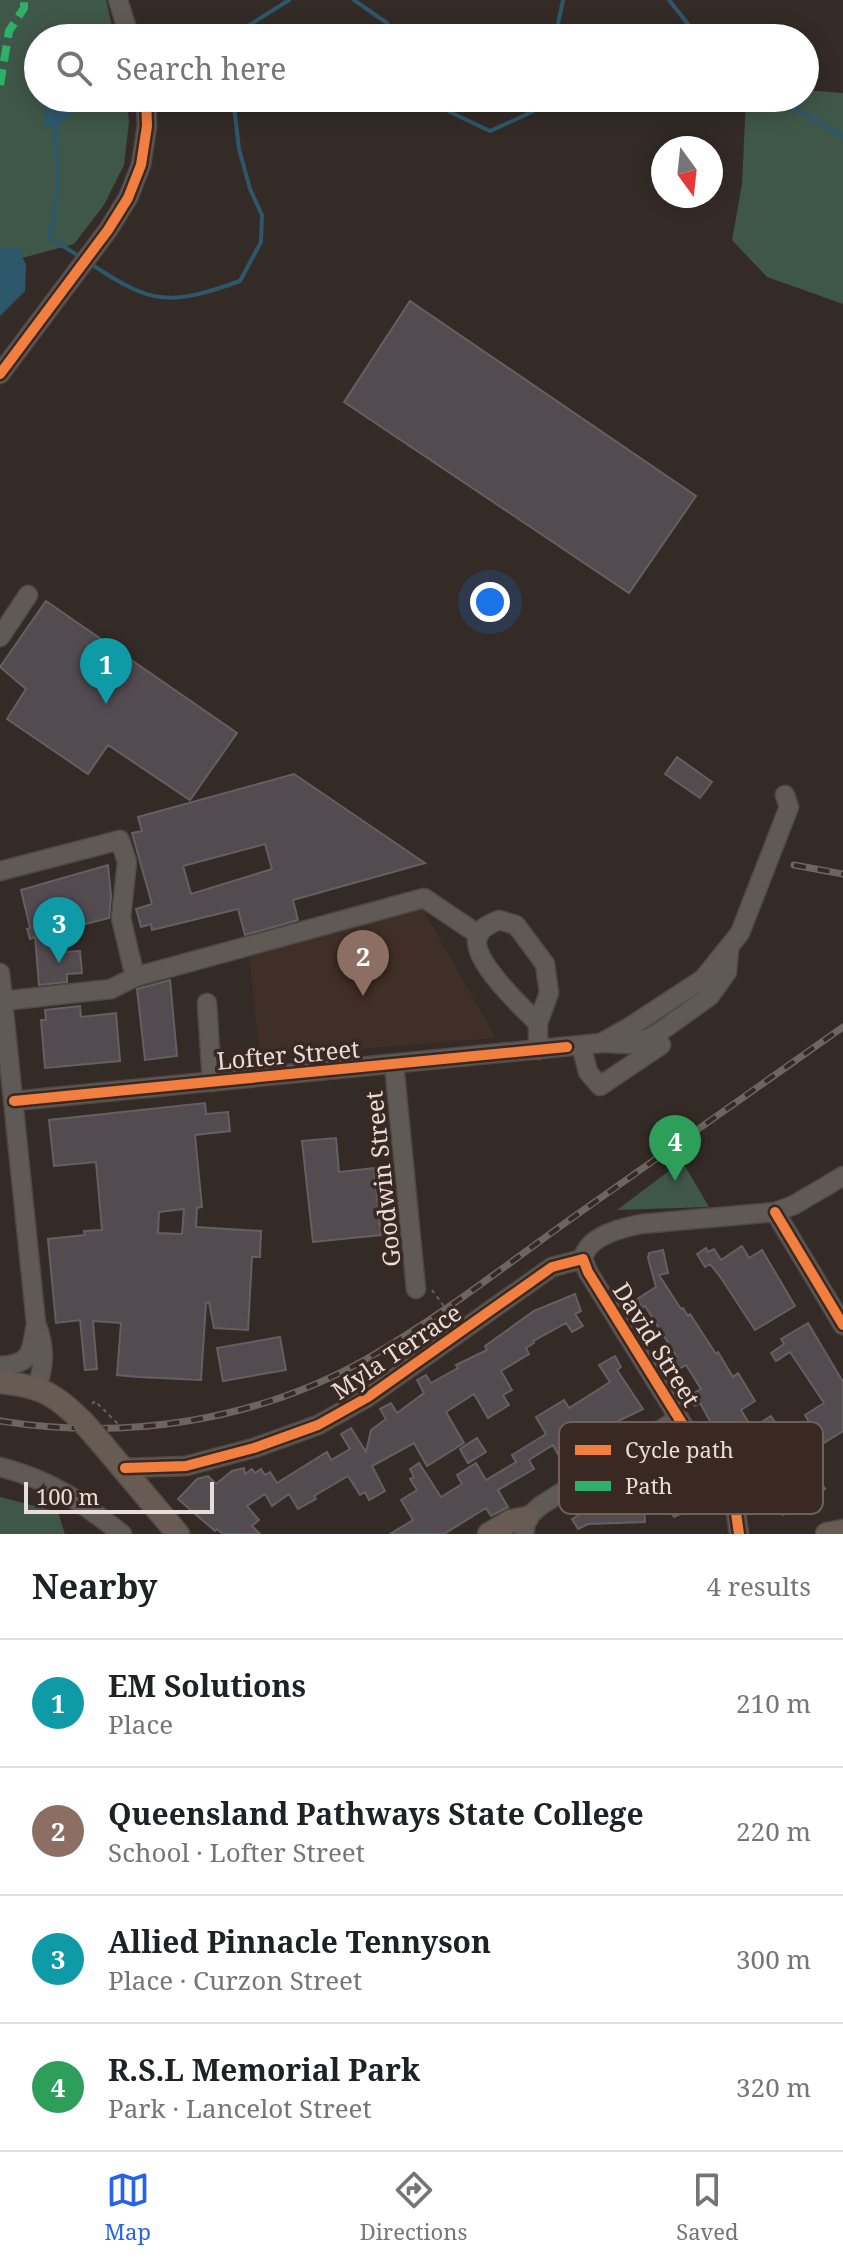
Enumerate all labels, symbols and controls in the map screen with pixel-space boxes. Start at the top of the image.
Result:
search box [24,24,819,112]
icon: search [52,46,96,90]
text: Search here [116,48,286,89]
north arrow [651,136,723,208]
your location [470,582,510,622]
pin: 1 [80,638,132,704]
pin: 3 [33,897,85,963]
pin: 2 [337,930,389,996]
street label: Lofter Street [215,1031,361,1077]
street label: Goodwin Street [356,1089,408,1269]
pin: 4 [649,1115,701,1181]
street label: David Street [606,1276,708,1412]
street label: Myla Terrace [325,1295,467,1407]
legend [559,1422,823,1514]
text: Cycle path [625,1434,734,1464]
text: Path [625,1470,672,1500]
scale bar [24,1478,214,1514]
text: 100 m [36,1481,99,1511]
text: Nearby [32,1563,158,1609]
text: 4 results [706,1568,811,1604]
text: EM Solutions [108,1665,306,1706]
text: 1 [51,1685,65,1721]
text: 210 m [736,1685,811,1721]
text: Place [108,1706,173,1742]
text: Queensland Pathways State College [108,1793,644,1834]
text: 2 [51,1813,65,1849]
text: 220 m [736,1813,811,1849]
text: School · Lofter Street [108,1834,365,1870]
text: Allied Pinnacle Tennyson [108,1921,491,1962]
text: 3 [51,1941,65,1977]
text: 300 m [736,1941,811,1977]
text: Place · Curzon Street [108,1962,362,1998]
text: R.S.L Memorial Park [108,2049,420,2090]
text: 4 [51,2069,65,2105]
text: 320 m [736,2069,811,2105]
text: Park · Lancelot Street [108,2090,372,2126]
tab: Map [104,2168,151,2246]
tab: Directions [360,2168,467,2246]
tab: Saved [676,2168,739,2246]

